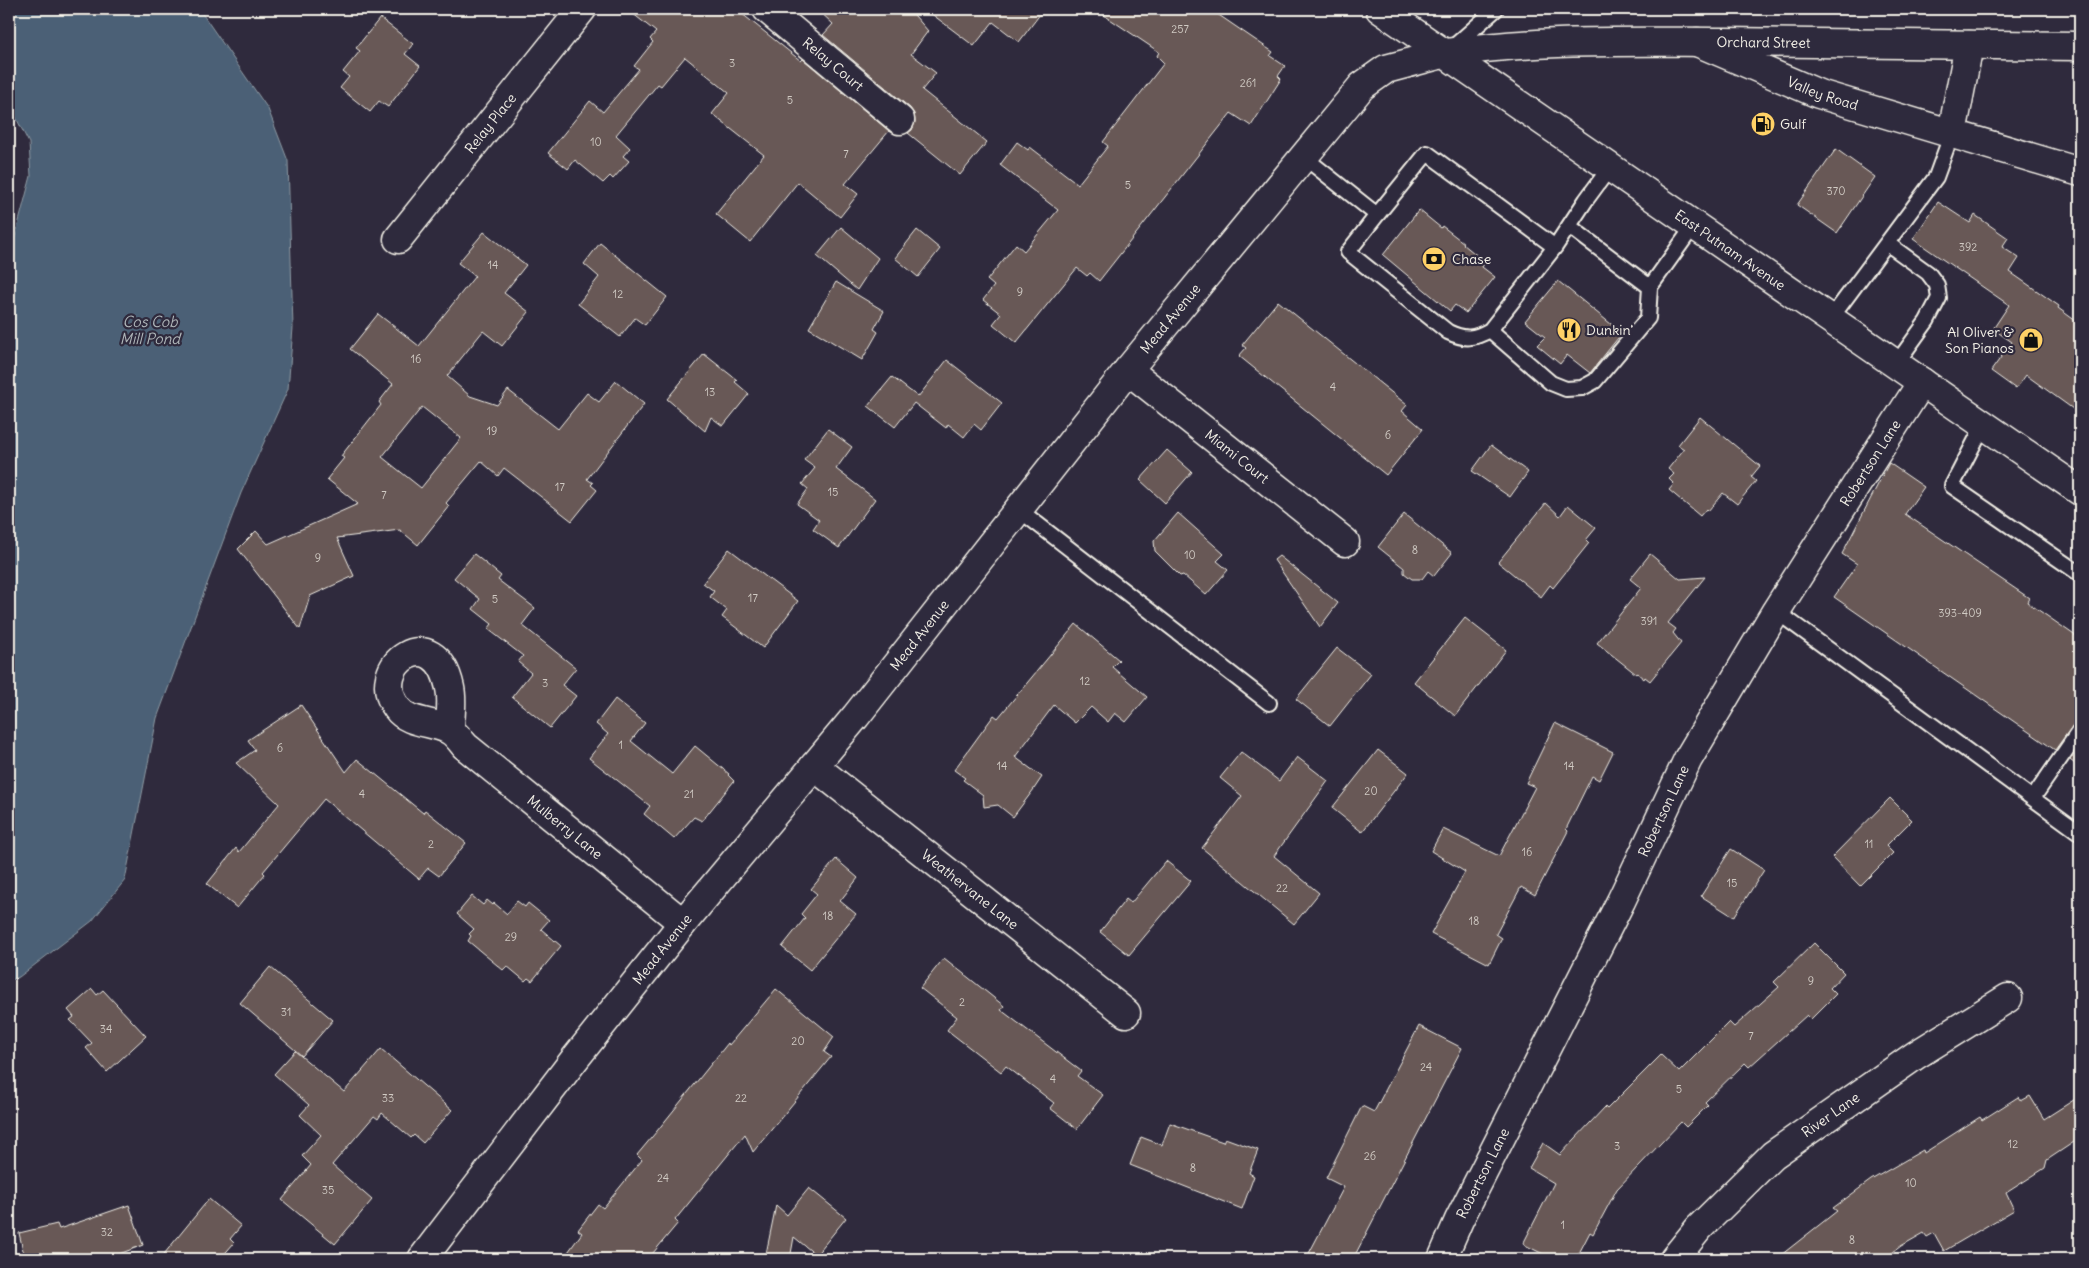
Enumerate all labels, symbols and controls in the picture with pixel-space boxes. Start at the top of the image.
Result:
house number: 257 [1171,22,1189,36]
street label: Relay Court [799,33,867,95]
street label: Orchard Street [1716,33,1811,52]
house number: 3 [729,56,735,70]
street label: Valley Road [1784,73,1860,114]
house number: 261 [1240,76,1256,90]
street label: Relay Place [461,90,520,157]
house number: 5 [787,93,793,107]
fuel station icon: Gulf [1750,111,1776,137]
place label: Gulf [1780,115,1806,133]
house number: 10 [590,135,602,149]
house number: 7 [843,147,849,161]
house number: 5 [1125,178,1131,192]
house number: 370 [1827,184,1845,198]
street label: East Putnam Avenue [1671,206,1789,294]
house number: 392 [1959,240,1977,254]
bank icon: Chase [1421,246,1447,272]
place label: Chase [1452,250,1491,268]
house number: 14 [488,258,498,272]
street label: Mead Avenue [1136,280,1204,357]
house number: 9 [1017,285,1023,299]
house number: 12 [613,287,623,301]
water label: Cos Cob Mill Pond [120,312,182,348]
restaurant icon: Dunkin' [1556,317,1582,343]
place label: Dunkin' [1586,321,1633,339]
place label: Al Oliver & Son Pianos [1945,323,2014,357]
shop icon: Al Oliver & Son Pianos [2018,327,2044,353]
house number: 16 [411,352,421,366]
house number: 4 [1330,380,1336,394]
house number: 13 [705,385,715,399]
street label: Robertson Lane [1836,416,1905,510]
house number: 19 [487,424,497,438]
street label: Miami Court [1201,425,1273,487]
house number: 6 [1385,428,1391,442]
house number: 17 [555,480,565,494]
house number: 15 [828,485,838,499]
house number: 7 [381,488,387,502]
house number: 8 [1412,543,1418,557]
house number: 10 [1184,548,1196,562]
house number: 9 [315,551,321,565]
house number: 17 [748,591,758,605]
house number: 5 [492,592,498,606]
street label: Mead Avenue [886,596,953,674]
house number: 393-409 [1938,606,1982,620]
house number: 391 [1641,614,1657,628]
house number: 12 [1080,674,1090,688]
house number: 3 [542,676,548,690]
house number: 1 [619,738,623,752]
house number: 6 [277,741,283,755]
house number: 14 [997,759,1007,773]
house number: 14 [1564,759,1574,773]
street label: Robertson Lane [1634,762,1693,860]
house number: 20 [1364,784,1378,798]
house number: 4 [359,787,365,801]
house number: 21 [684,787,694,801]
street label: Mulberry Lane [524,791,606,863]
house number: 2 [428,837,434,851]
house number: 11 [1865,837,1873,851]
house number: 16 [1522,845,1532,859]
street label: Weathervane Lane [918,846,1022,933]
house number: 15 [1727,876,1737,890]
house number: 22 [1276,881,1288,895]
house number: 18 [823,909,833,923]
street label: Mead Avenue [629,910,696,988]
house number: 18 [1469,914,1479,928]
house number: 29 [505,930,517,944]
house number: 9 [1808,974,1814,988]
house number: 2 [959,995,965,1009]
house number: 31 [281,1005,291,1019]
house number: 34 [100,1022,112,1036]
house number: 7 [1748,1029,1754,1043]
house number: 20 [791,1034,805,1048]
house number: 24 [1420,1060,1432,1074]
house number: 4 [1050,1072,1056,1086]
house number: 5 [1676,1082,1682,1096]
street label: River Lane [1798,1088,1863,1141]
house number: 33 [382,1091,394,1105]
house number: 22 [735,1091,747,1105]
street label: Robertson Lane [1452,1125,1513,1222]
house number: 12 [2008,1137,2018,1151]
house number: 3 [1614,1139,1620,1153]
house number: 26 [1364,1149,1376,1163]
house number: 8 [1190,1161,1196,1175]
house number: 24 [657,1171,669,1185]
house number: 10 [1905,1176,1917,1190]
house number: 35 [322,1183,334,1197]
house number: 1 [1561,1218,1565,1232]
house number: 32 [101,1225,113,1239]
house number: 8 [1849,1233,1855,1247]

